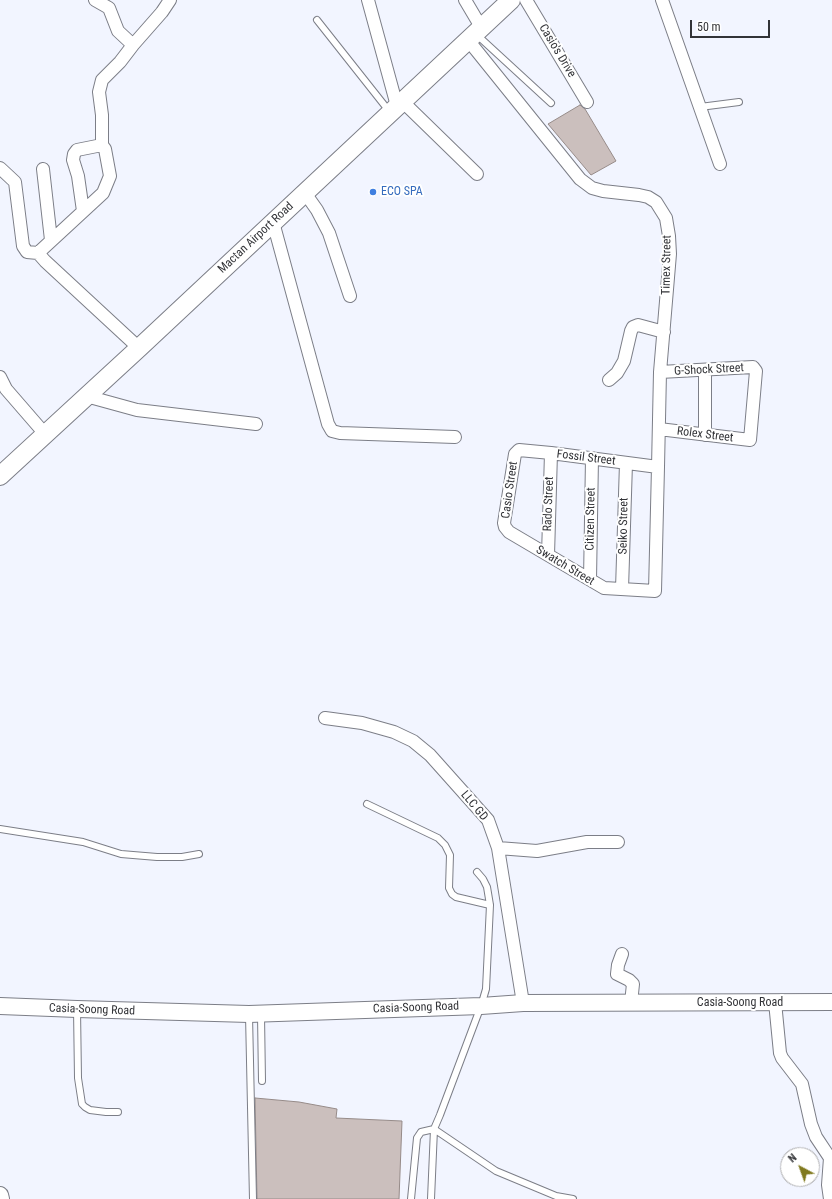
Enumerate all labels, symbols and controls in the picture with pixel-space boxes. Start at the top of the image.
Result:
scale bar [692,12,772,38]
text: 50 m [697,20,721,34]
street label: Casio's Drive [535,22,579,80]
place label: ECO SPA [381,185,423,199]
marker: ECO SPA [368,187,378,197]
street label: Mactan Airport Road [215,199,297,277]
street label: Timex Street [659,235,675,295]
street label: G-Shock Street [674,361,744,379]
street label: Rolex Street [676,424,734,446]
street label: Fossil Street [556,447,616,469]
street label: Casio Street [499,460,521,520]
street label: Rado Street [541,476,557,532]
street label: Citizen Street [583,487,599,551]
street label: Seiko Street [616,497,632,555]
street label: Swatch Street [533,543,597,589]
street label: LLC GD [457,788,491,824]
street label: Casia-Soong Road [697,996,783,1010]
street label: Casia-Soong Road [373,999,459,1017]
street label: Casia-Soong Road [49,1001,135,1019]
north arrow [780,1147,820,1187]
text: N [786,1151,799,1165]

